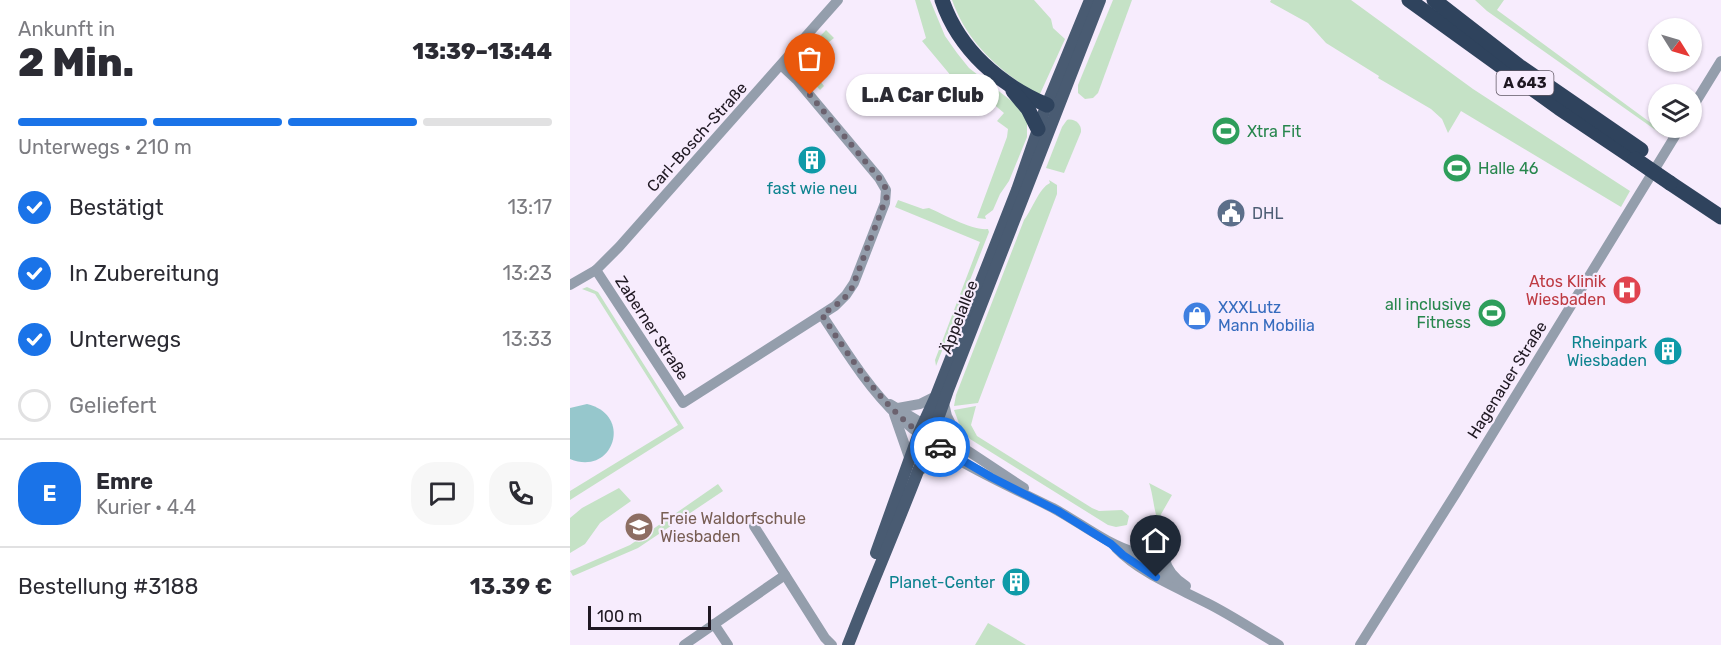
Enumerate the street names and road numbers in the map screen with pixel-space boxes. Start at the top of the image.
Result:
road number: A 643 [1496,71,1554,95]
street label: Carl-Bosch-Straße [643,78,751,196]
street label: Zaberner Straße [611,272,693,384]
street label: Äppelallee [936,278,982,356]
street label: Hagenauer Straße [1463,318,1551,442]

